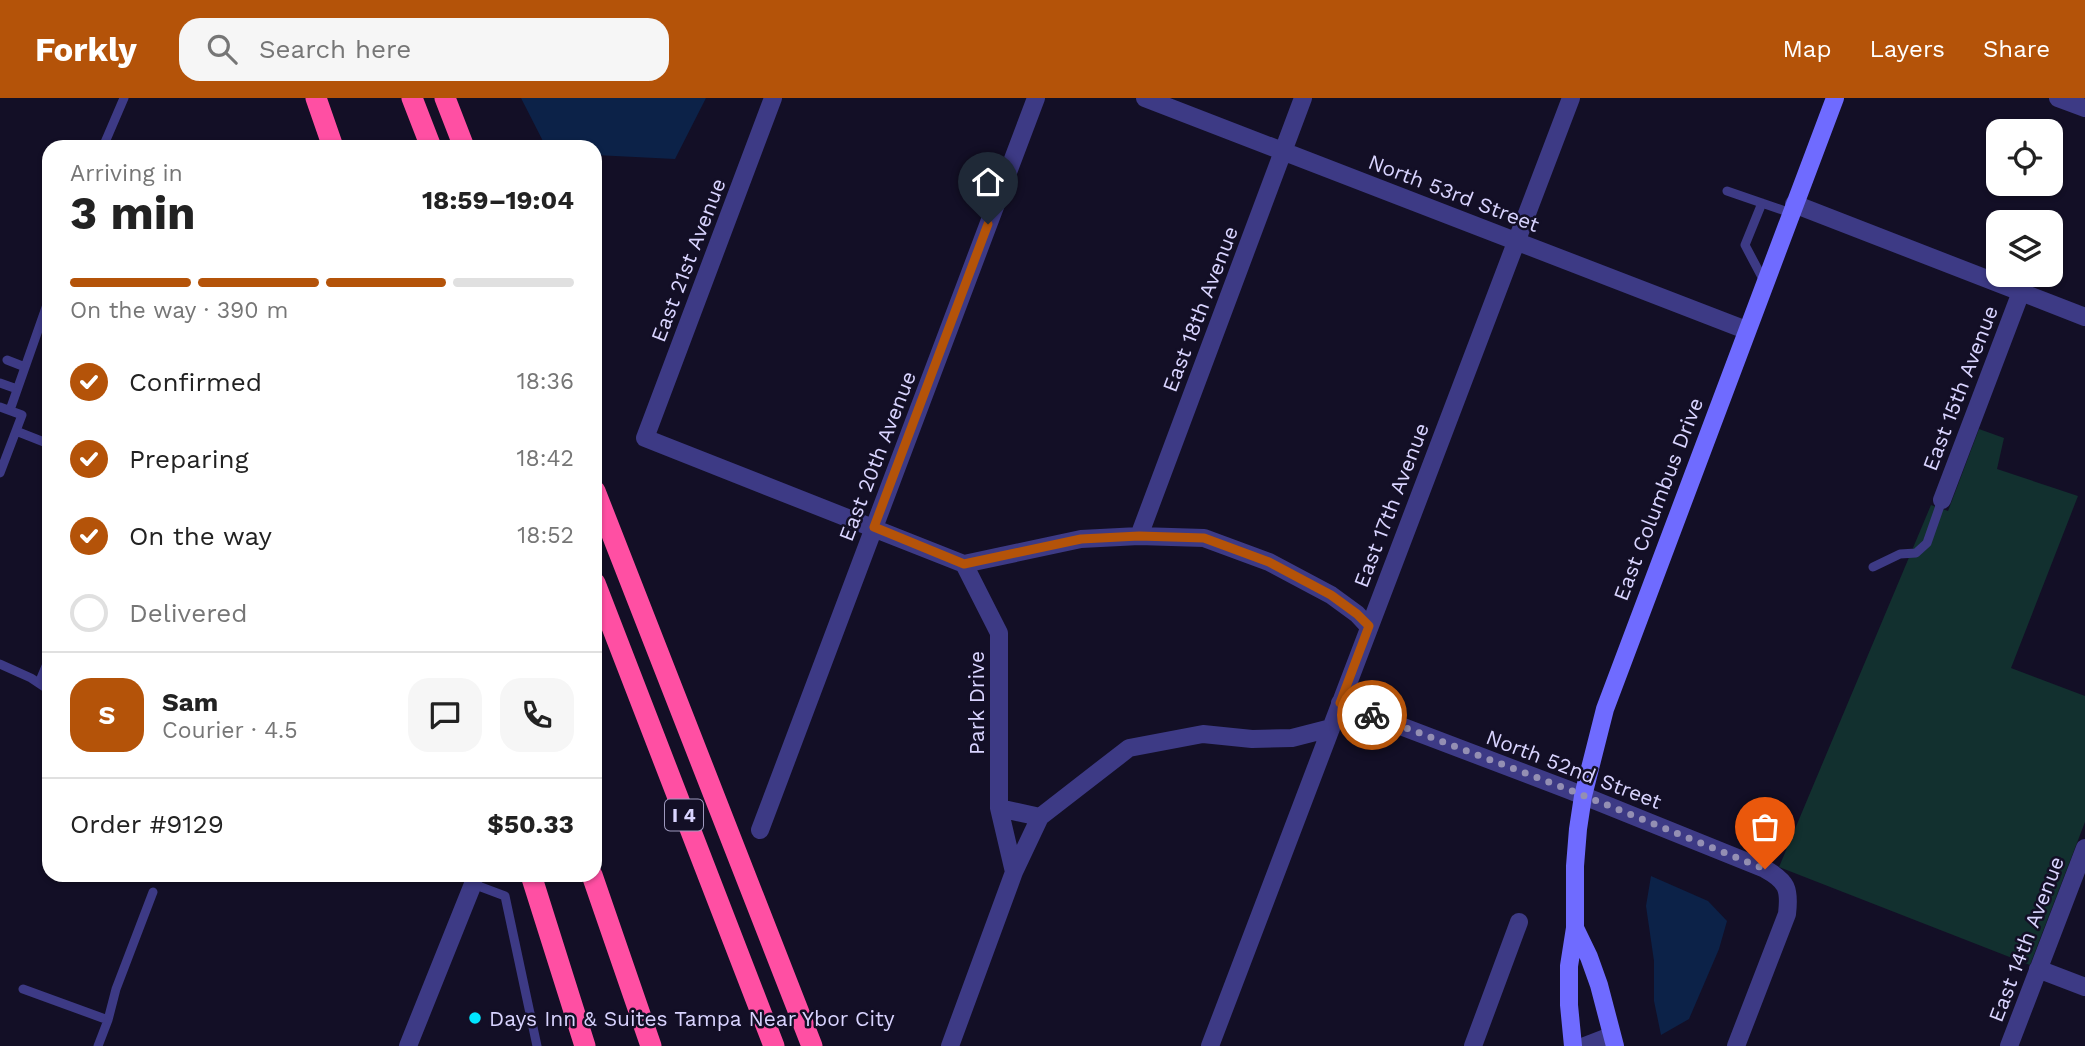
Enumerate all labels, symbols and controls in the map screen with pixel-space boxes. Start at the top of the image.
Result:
search box [179,18,669,81]
text: Forkly [35,30,137,69]
icon: search [203,30,241,68]
text: Search here [259,34,411,64]
text: Map [1783,35,1831,63]
text: Layers [1869,35,1945,63]
text: Share [1983,35,2050,63]
map controls [1986,119,2063,287]
button: locate [1986,119,2063,196]
street label: North 53rd Street [1365,149,1543,237]
pin [958,152,1018,224]
text: Arriving in [70,160,183,187]
icon: home [969,163,1007,201]
street label: East 21st Avenue [645,175,731,345]
text: 18:59–19:04 [422,185,574,215]
text: 3 min [70,186,196,240]
button: layers [1986,210,2063,287]
street label: East 18th Avenue [1157,223,1243,395]
text: On the way · 390 m [70,297,288,324]
street label: East 15th Avenue [1917,302,2003,474]
icon: check [70,363,108,401]
text: Confirmed [129,367,262,397]
street label: East 20th Avenue [833,367,921,545]
text: 18:36 [517,368,574,395]
street label: East Columbus Drive [1608,394,1708,604]
street label: East 17th Avenue [1348,419,1434,591]
icon: check [70,440,108,478]
text: Preparing [129,444,249,474]
text: 18:42 [517,445,574,472]
icon: check [70,517,108,555]
text: On the way [129,521,272,551]
text: 18:52 [517,522,574,549]
text: Delivered [129,598,248,628]
street label: Park Drive [964,651,989,755]
button: chat [408,678,482,752]
button: phone [500,678,574,752]
courier [1337,680,1407,750]
text: Sam [162,687,218,717]
icon: bike [1353,696,1391,734]
text: S [99,700,115,730]
text: Courier · 4.5 [162,717,298,744]
street label: North 52nd Street [1483,724,1665,814]
pin [1735,797,1795,869]
road number: I 4 [665,800,703,830]
icon: bag [1746,808,1784,846]
text: Order #9129 [70,809,224,839]
text: $50.33 [487,809,574,839]
street label: East 14th Avenue [1983,853,2069,1025]
place label: Days Inn & Suites Tampa Near Ybor City [489,1006,895,1031]
marker: Days Inn & Suites Tampa Near Ybor City [467,1010,483,1026]

